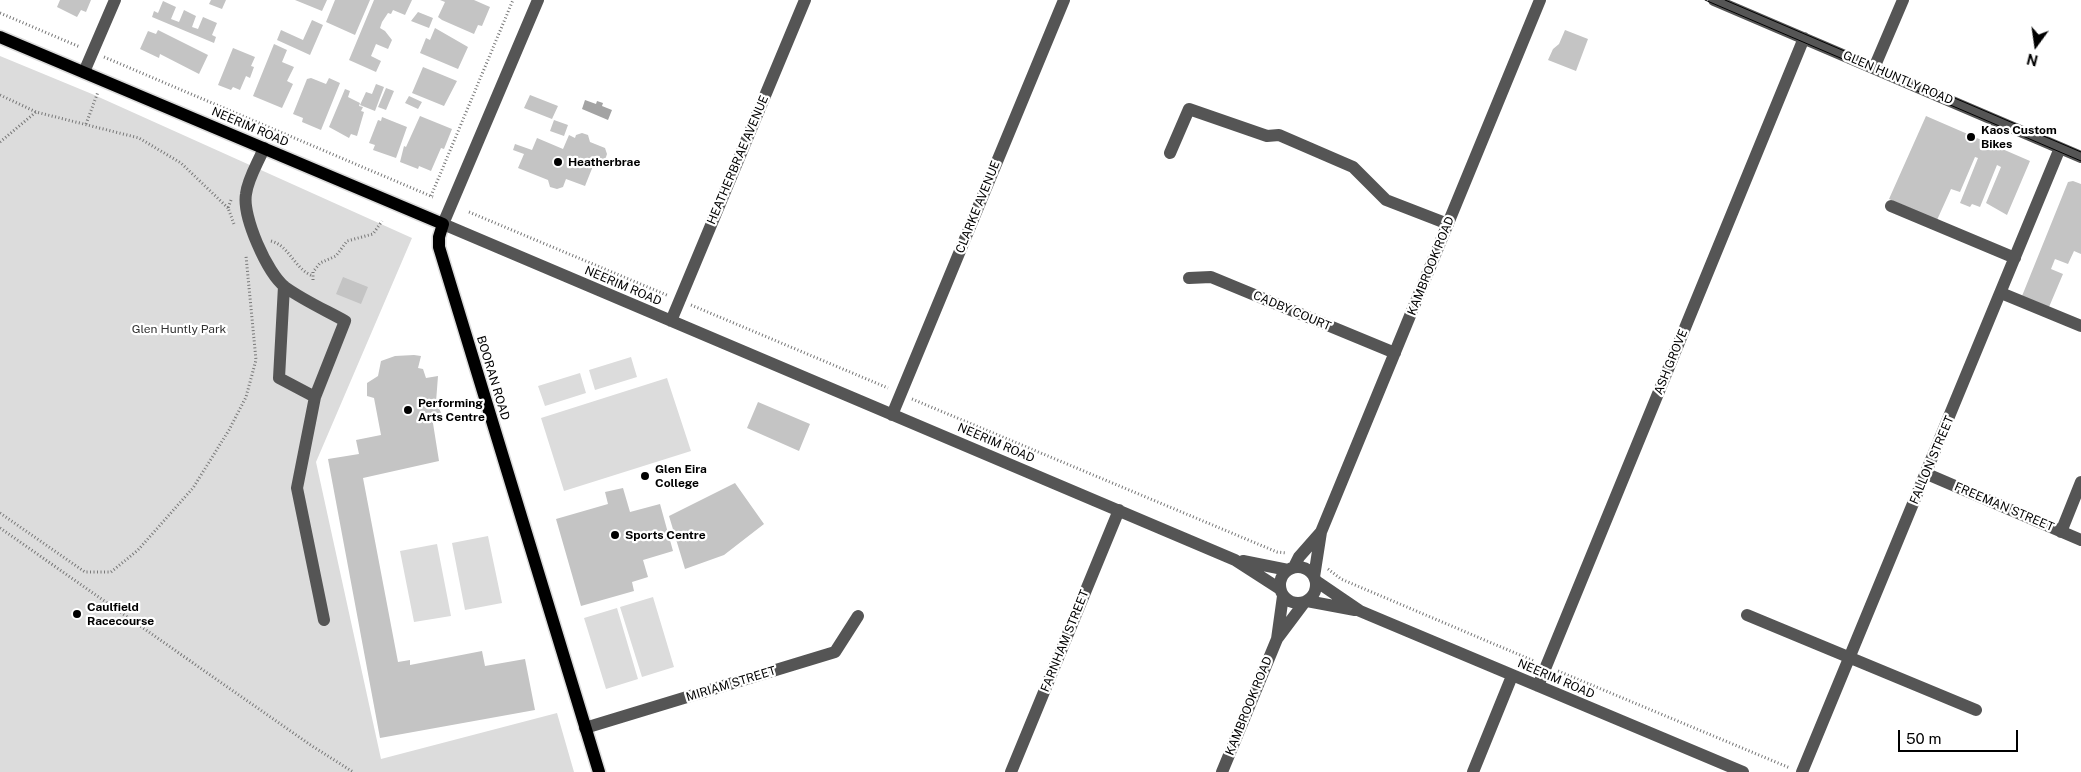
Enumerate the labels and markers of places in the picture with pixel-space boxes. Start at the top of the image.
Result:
place label: Kaos Custom Bikes [1981,123,2057,151]
marker: Kaos Custom Bikes [1965,131,1977,143]
place label: Heatherbrae [568,155,640,169]
marker: Heatherbrae [552,156,564,168]
place label: Performing Arts Centre [418,396,485,424]
marker: Performing Arts Centre [402,404,414,416]
place label: Glen Eira College [655,462,707,490]
marker: Glen Eira College [639,470,651,482]
place label: Sports Centre [625,528,706,542]
marker: Sports Centre [609,529,621,541]
place label: Caulfield Racecourse [87,600,154,628]
marker: Caulfield Racecourse [71,608,83,620]

